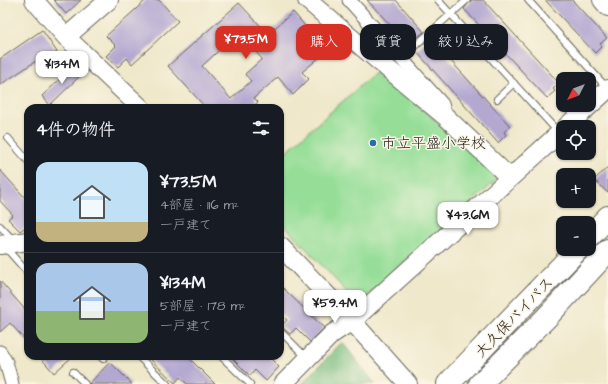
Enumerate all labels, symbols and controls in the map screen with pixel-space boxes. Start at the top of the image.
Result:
chip: 購入 [296,24,352,60]
chip: 賃貸 [360,24,416,60]
chip: 絞り込み [424,24,508,60]
pin: ¥73.5M [213,26,279,60]
text: ¥73.5M [224,30,268,48]
pin: ¥134M [34,51,90,85]
text: ¥134M [45,55,79,73]
north arrow [556,72,596,112]
map controls [556,72,596,256]
icon: filters [250,117,272,139]
text: 4件の物件 [36,118,116,142]
button: locate [556,120,596,160]
place label: 市立平盛小学校 [381,133,486,154]
marker: 市立平盛小学校 [368,138,378,148]
button: + [556,168,596,208]
text: ¥73.5M [160,170,217,194]
icon: home [68,178,116,226]
text: 4部屋 · 116 m² [160,196,239,214]
pin: ¥43.6M [435,202,501,236]
text: ¥43.6M [446,206,490,224]
text: 一戸建て [160,216,212,234]
button: − [556,216,596,256]
text: ¥134M [160,271,206,295]
street label: 大久保バイパス [470,272,558,362]
icon: home [68,279,116,327]
pin: ¥59.4M [302,290,368,324]
text: ¥59.4M [313,294,357,312]
text: 5部屋 · 178 m² [160,297,246,315]
text: 一戸建て [160,317,212,335]

